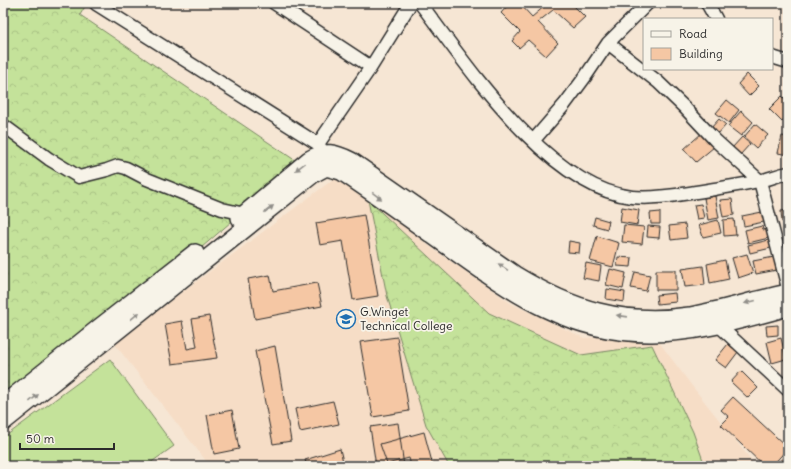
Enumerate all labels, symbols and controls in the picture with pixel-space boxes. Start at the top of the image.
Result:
legend [643,18,773,70]
text: Road [679,26,707,41]
text: Building [679,46,723,61]
one-way arrow [295,163,306,171]
one-way arrow [371,192,382,200]
one-way arrow [264,205,275,213]
one-way arrow [498,263,508,271]
one-way arrow [744,299,756,305]
place label: G.Winget Technical College [360,304,453,333]
school or university icon: G.Winget Technical College [335,308,357,330]
one-way arrow [130,312,140,321]
one-way arrow [616,313,628,319]
one-way arrow [28,393,39,402]
scale bar [20,425,114,451]
text: 50 m [26,431,55,446]

